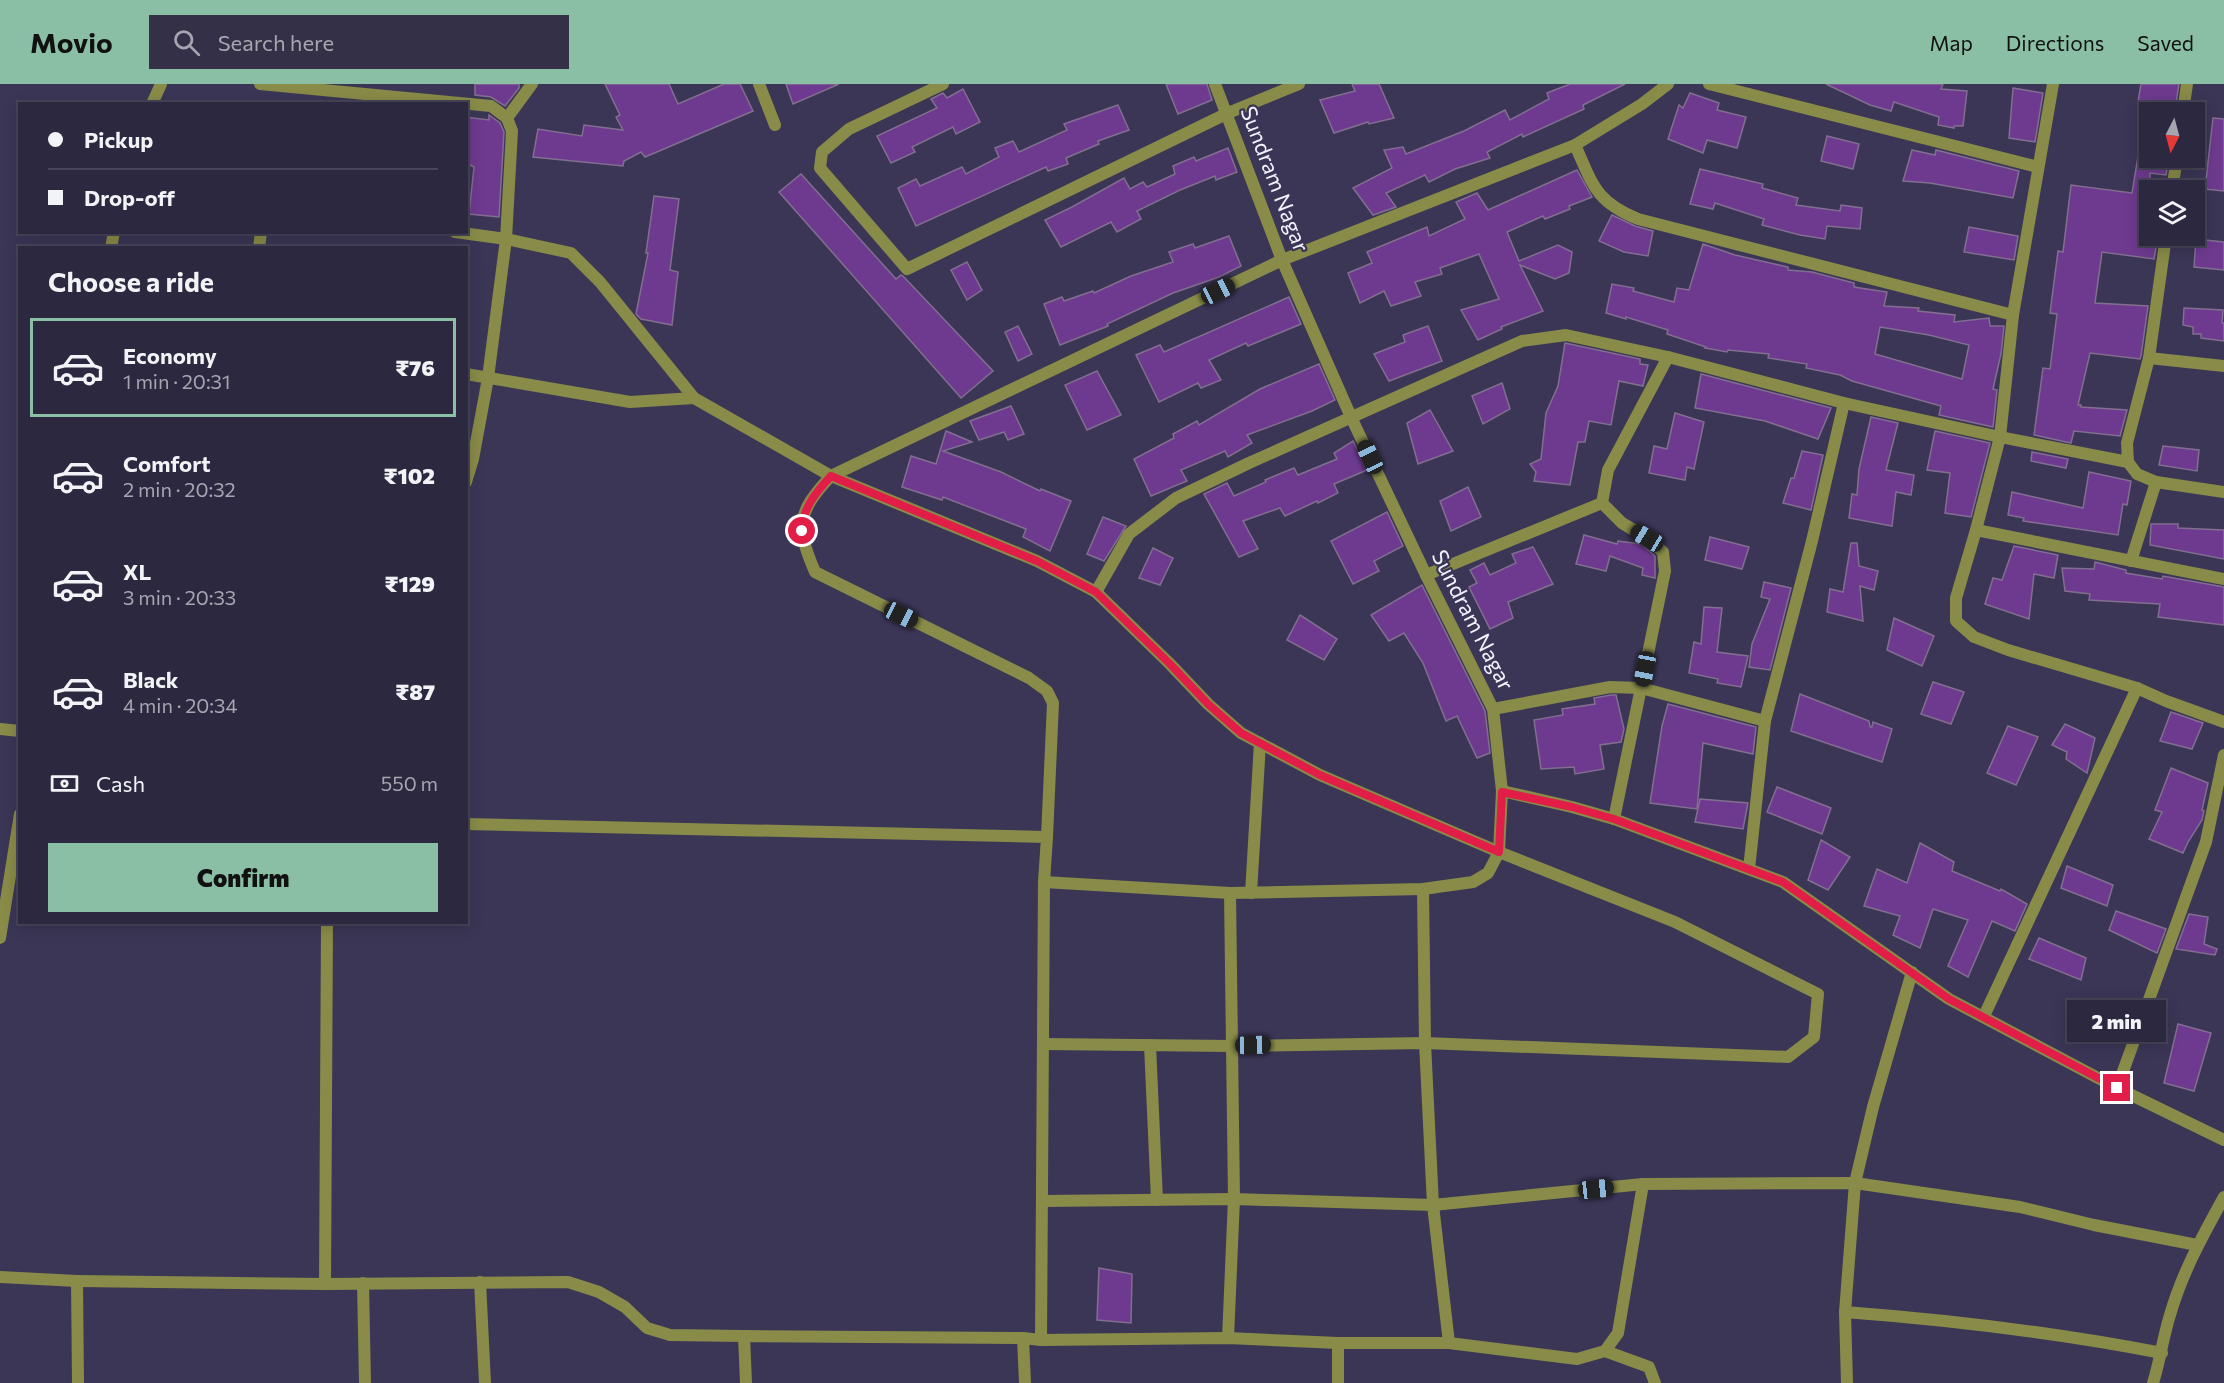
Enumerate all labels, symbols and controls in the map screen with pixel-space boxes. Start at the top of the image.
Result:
search box [149,15,569,69]
text: Movio [30,25,113,59]
icon: search [170,26,203,59]
text: Search here [218,29,334,56]
text: Map [1930,30,1973,55]
text: Directions [2006,30,2104,55]
text: Saved [2137,30,2194,55]
street label: Sundram Nagar [1235,102,1316,256]
north arrow [2139,102,2205,168]
map controls [2139,102,2205,246]
text: Pickup [84,126,153,153]
button: layers [2139,180,2205,246]
text: Drop-off [84,184,175,211]
text: Choose a ride [48,265,214,298]
car [1198,275,1238,307]
icon: car [51,341,105,395]
text: Economy [123,342,217,369]
text: ₹76 [395,354,435,381]
text: 1 min · 20:31 [123,369,231,393]
car [1354,437,1386,477]
icon: car [51,449,105,503]
text: Comfort [123,450,211,477]
text: ₹102 [384,462,435,489]
text: 2 min · 20:32 [123,477,236,501]
route start [788,517,815,544]
car [1627,521,1667,555]
street label: Sundram Nagar [1426,545,1521,695]
icon: car [51,557,105,611]
text: XL [123,558,151,585]
text: ₹129 [385,570,435,597]
text: 3 min · 20:33 [123,585,236,609]
car [881,599,921,631]
car [1633,650,1657,688]
icon: car [51,665,105,719]
text: Black [123,666,178,693]
text: ₹87 [395,678,435,705]
text: 4 min · 20:34 [123,693,237,717]
icon: cash [48,767,81,800]
text: Cash [96,770,145,797]
text: 550 m [381,771,438,795]
button: Confirm [48,843,438,912]
callout: 2 min [2068,1001,2166,1043]
text: 2 min [2091,1009,2142,1033]
car [1235,1036,1271,1054]
route end [2103,1074,2130,1101]
car [1577,1178,1615,1200]

